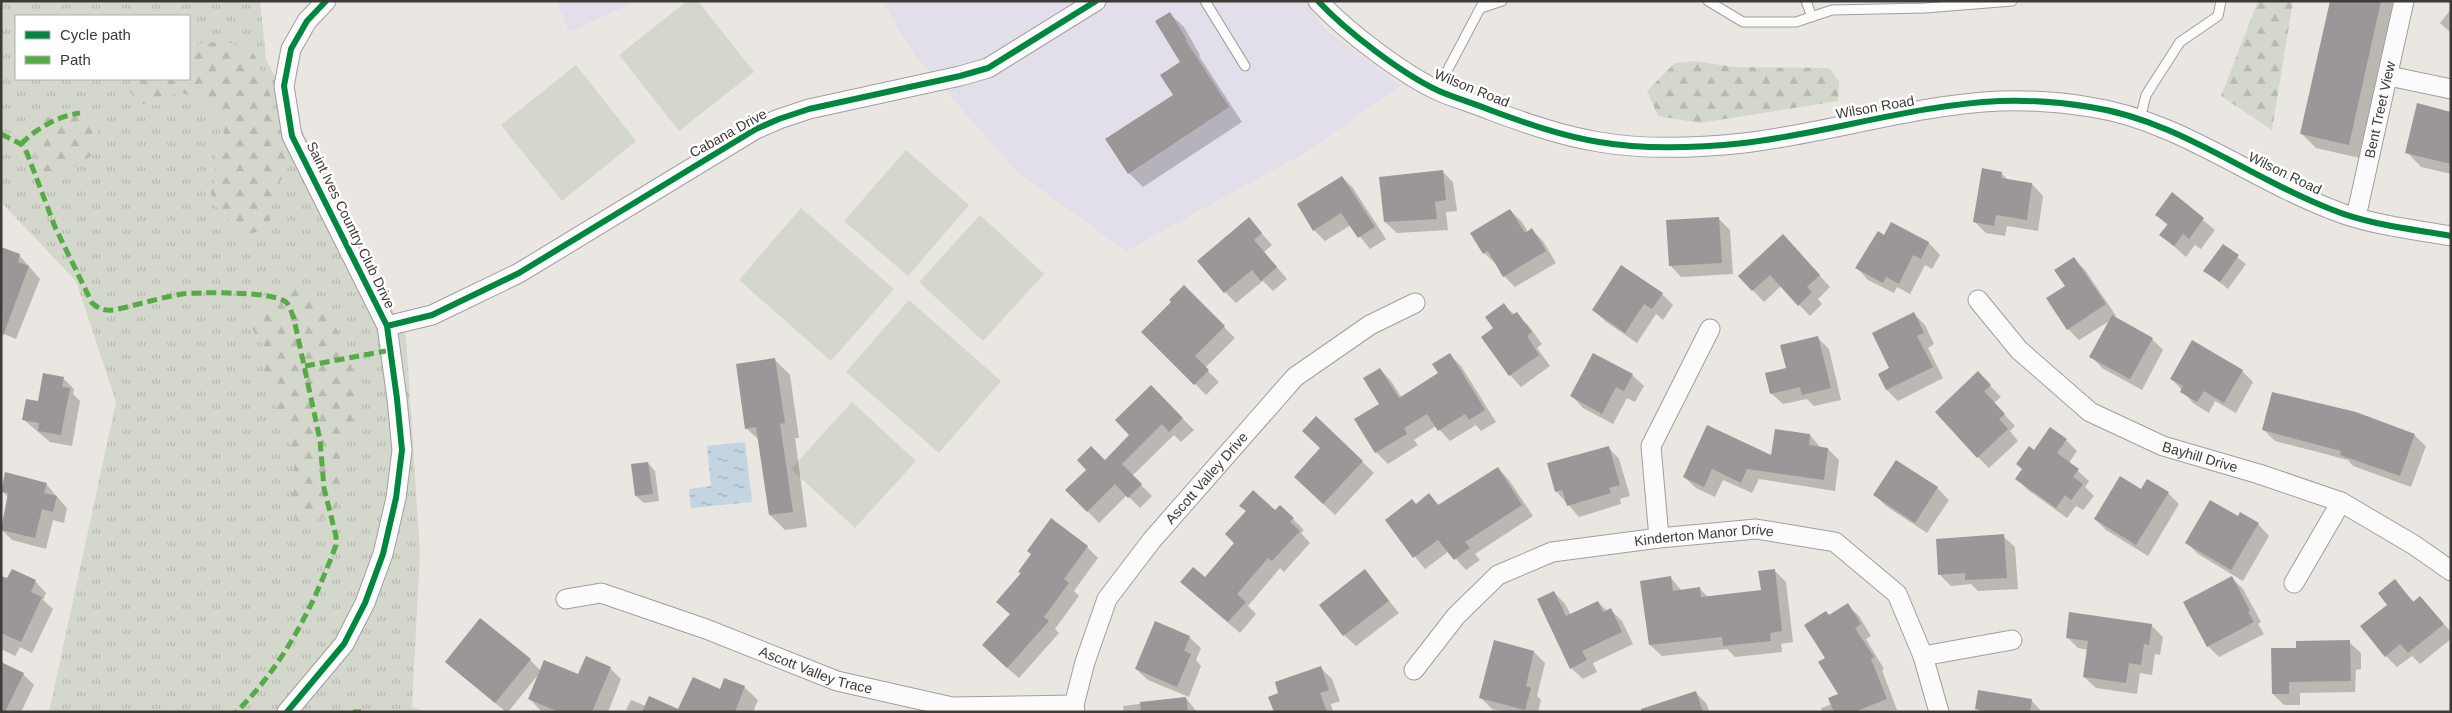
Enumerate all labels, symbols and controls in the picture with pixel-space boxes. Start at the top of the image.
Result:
legend [15,15,190,80]
text: Cycle path [60,26,131,43]
text: Path [60,51,91,68]
street label: Bent Treet View [2361,59,2399,160]
street label: Wilson Road [1432,66,1512,110]
street label: Wilson Road [1835,92,1915,122]
street label: Cabana Drive [687,105,769,161]
street label: Saint Ives Country Club Drive [304,139,399,311]
street label: Wilson Road [2246,148,2324,198]
street label: Ascott Valley Drive [1162,429,1251,527]
street label: Bayhill Drive [2160,438,2240,475]
street label: Kinderton Manor Drive [1633,521,1775,549]
street label: Ascott Valley Trace [757,643,874,697]

